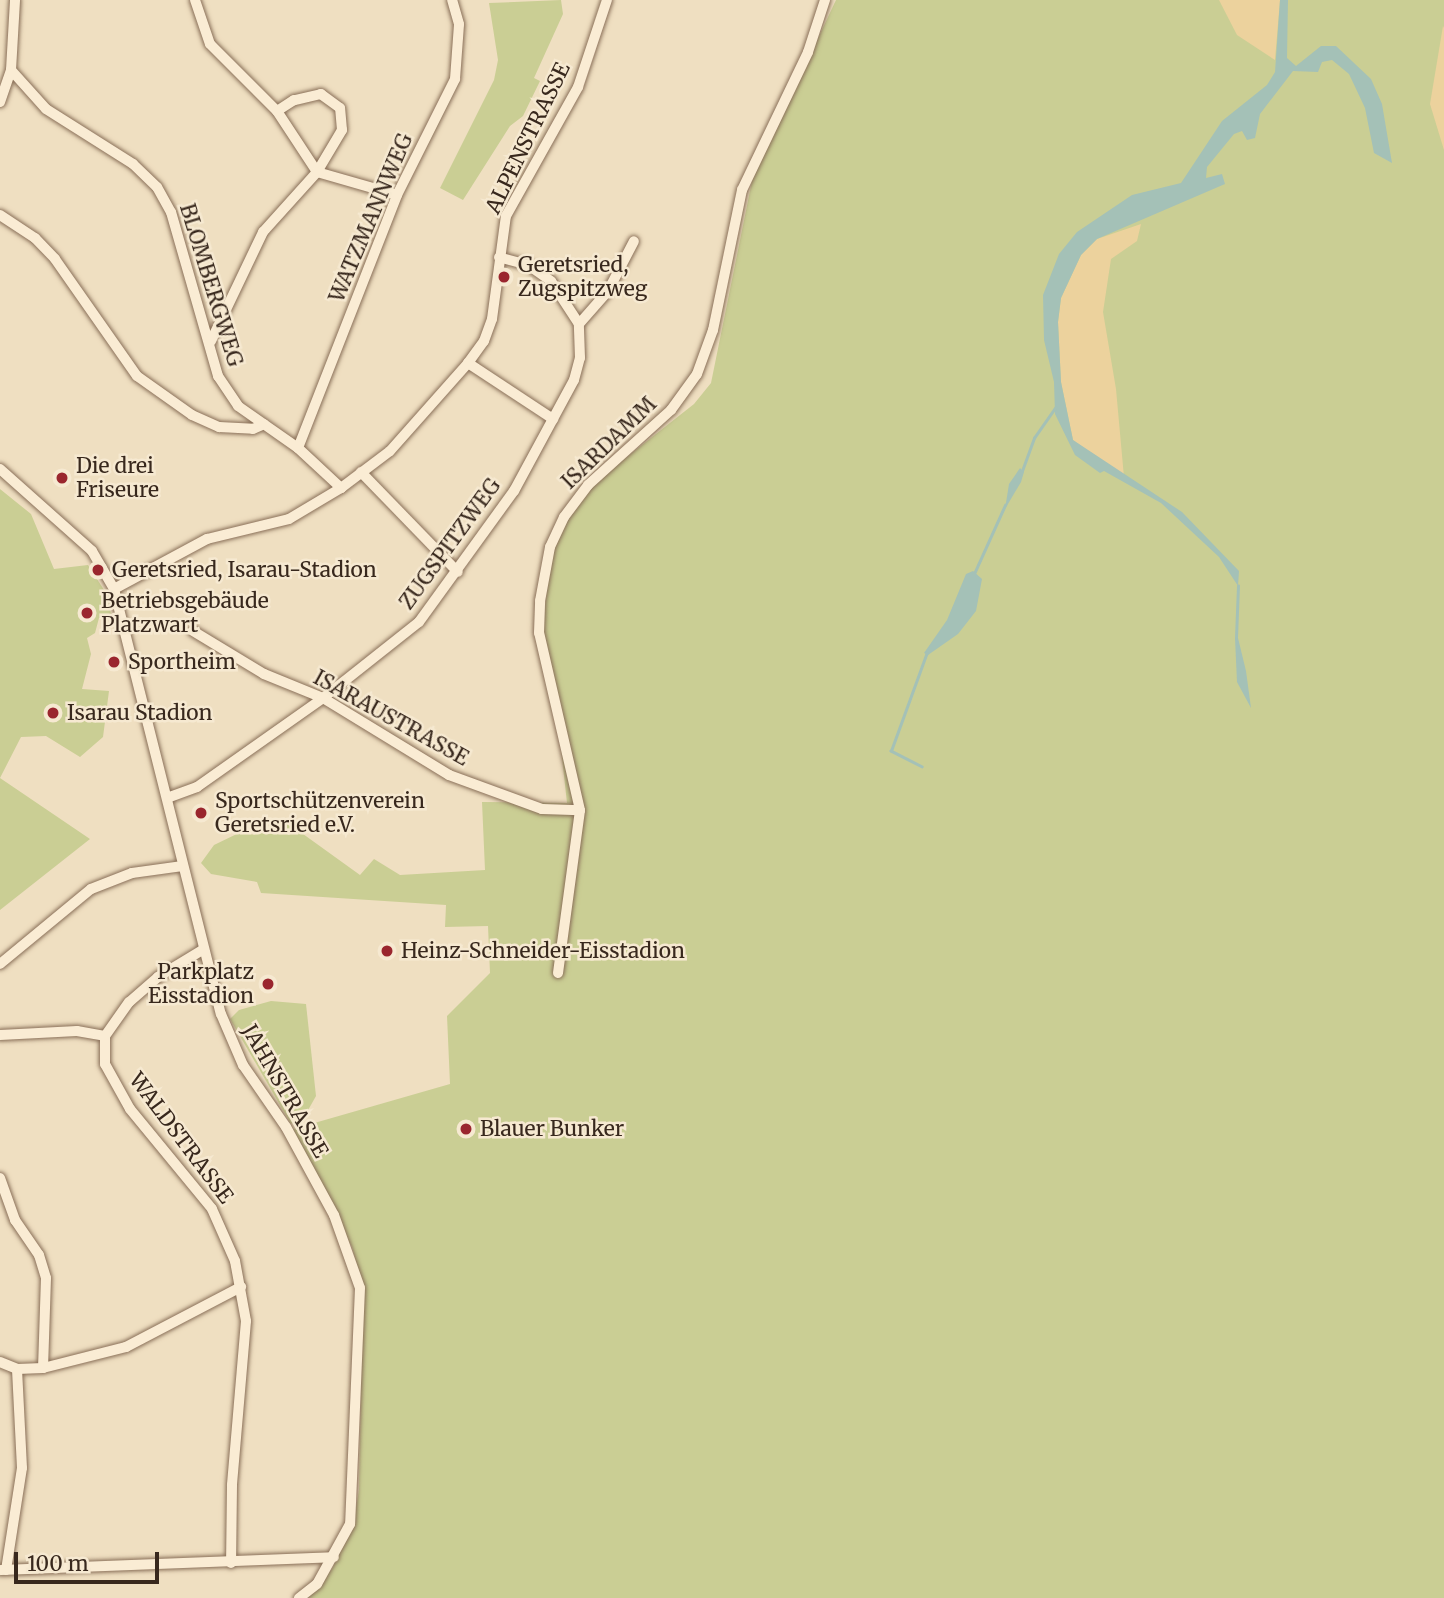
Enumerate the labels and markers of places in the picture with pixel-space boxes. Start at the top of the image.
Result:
place label: Geretsried, Zugspitzweg [518,252,647,302]
marker: Geretsried, Zugspitzweg [496,269,512,285]
place label: Die drei Friseure [76,453,159,503]
marker: Die drei Friseure [54,470,70,486]
place label: Geretsried, Isarau-Stadion [112,557,377,583]
marker: Geretsried, Isarau-Stadion [90,562,106,578]
place label: Betriebsgebäude Platzwart [101,588,269,638]
marker: Betriebsgebäude Platzwart [79,605,95,621]
place label: Sportheim [128,649,236,675]
marker: Sportheim [106,654,122,670]
place label: Isarau Stadion [67,700,212,726]
marker: Isarau Stadion [45,705,61,721]
place label: Sportschützenverein Geretsried e.V. [215,788,425,838]
marker: Sportschützenverein Geretsried e.V. [193,805,209,821]
place label: Heinz-Schneider-Eisstadion [401,938,685,964]
marker: Heinz-Schneider-Eisstadion [379,943,395,959]
place label: Parkplatz Eisstadion [148,959,254,1009]
marker: Parkplatz Eisstadion [260,976,276,992]
place label: Blauer Bunker [480,1116,624,1142]
marker: Blauer Bunker [458,1121,474,1137]

